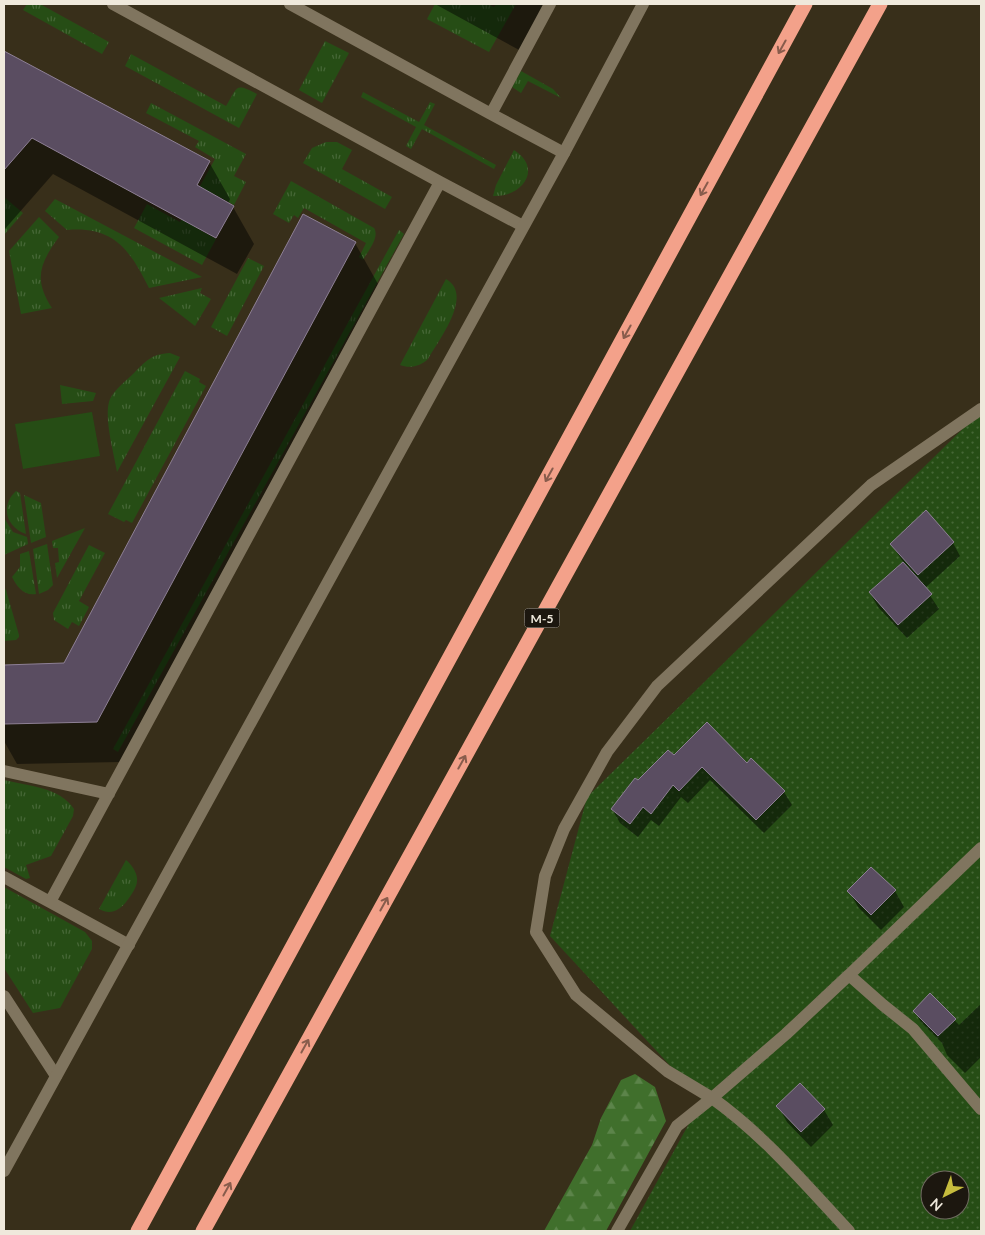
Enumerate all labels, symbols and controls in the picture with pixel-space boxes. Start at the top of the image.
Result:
one-way arrow [777,39,787,54]
one-way arrow [699,182,709,197]
one-way arrow [621,324,631,339]
one-way arrow [544,467,553,482]
road number: М-5 [524,608,560,628]
one-way arrow [457,754,467,769]
one-way arrow [379,897,389,912]
one-way arrow [300,1039,310,1054]
north arrow [920,1170,970,1220]
one-way arrow [222,1181,232,1196]
text: N [926,1195,946,1215]

